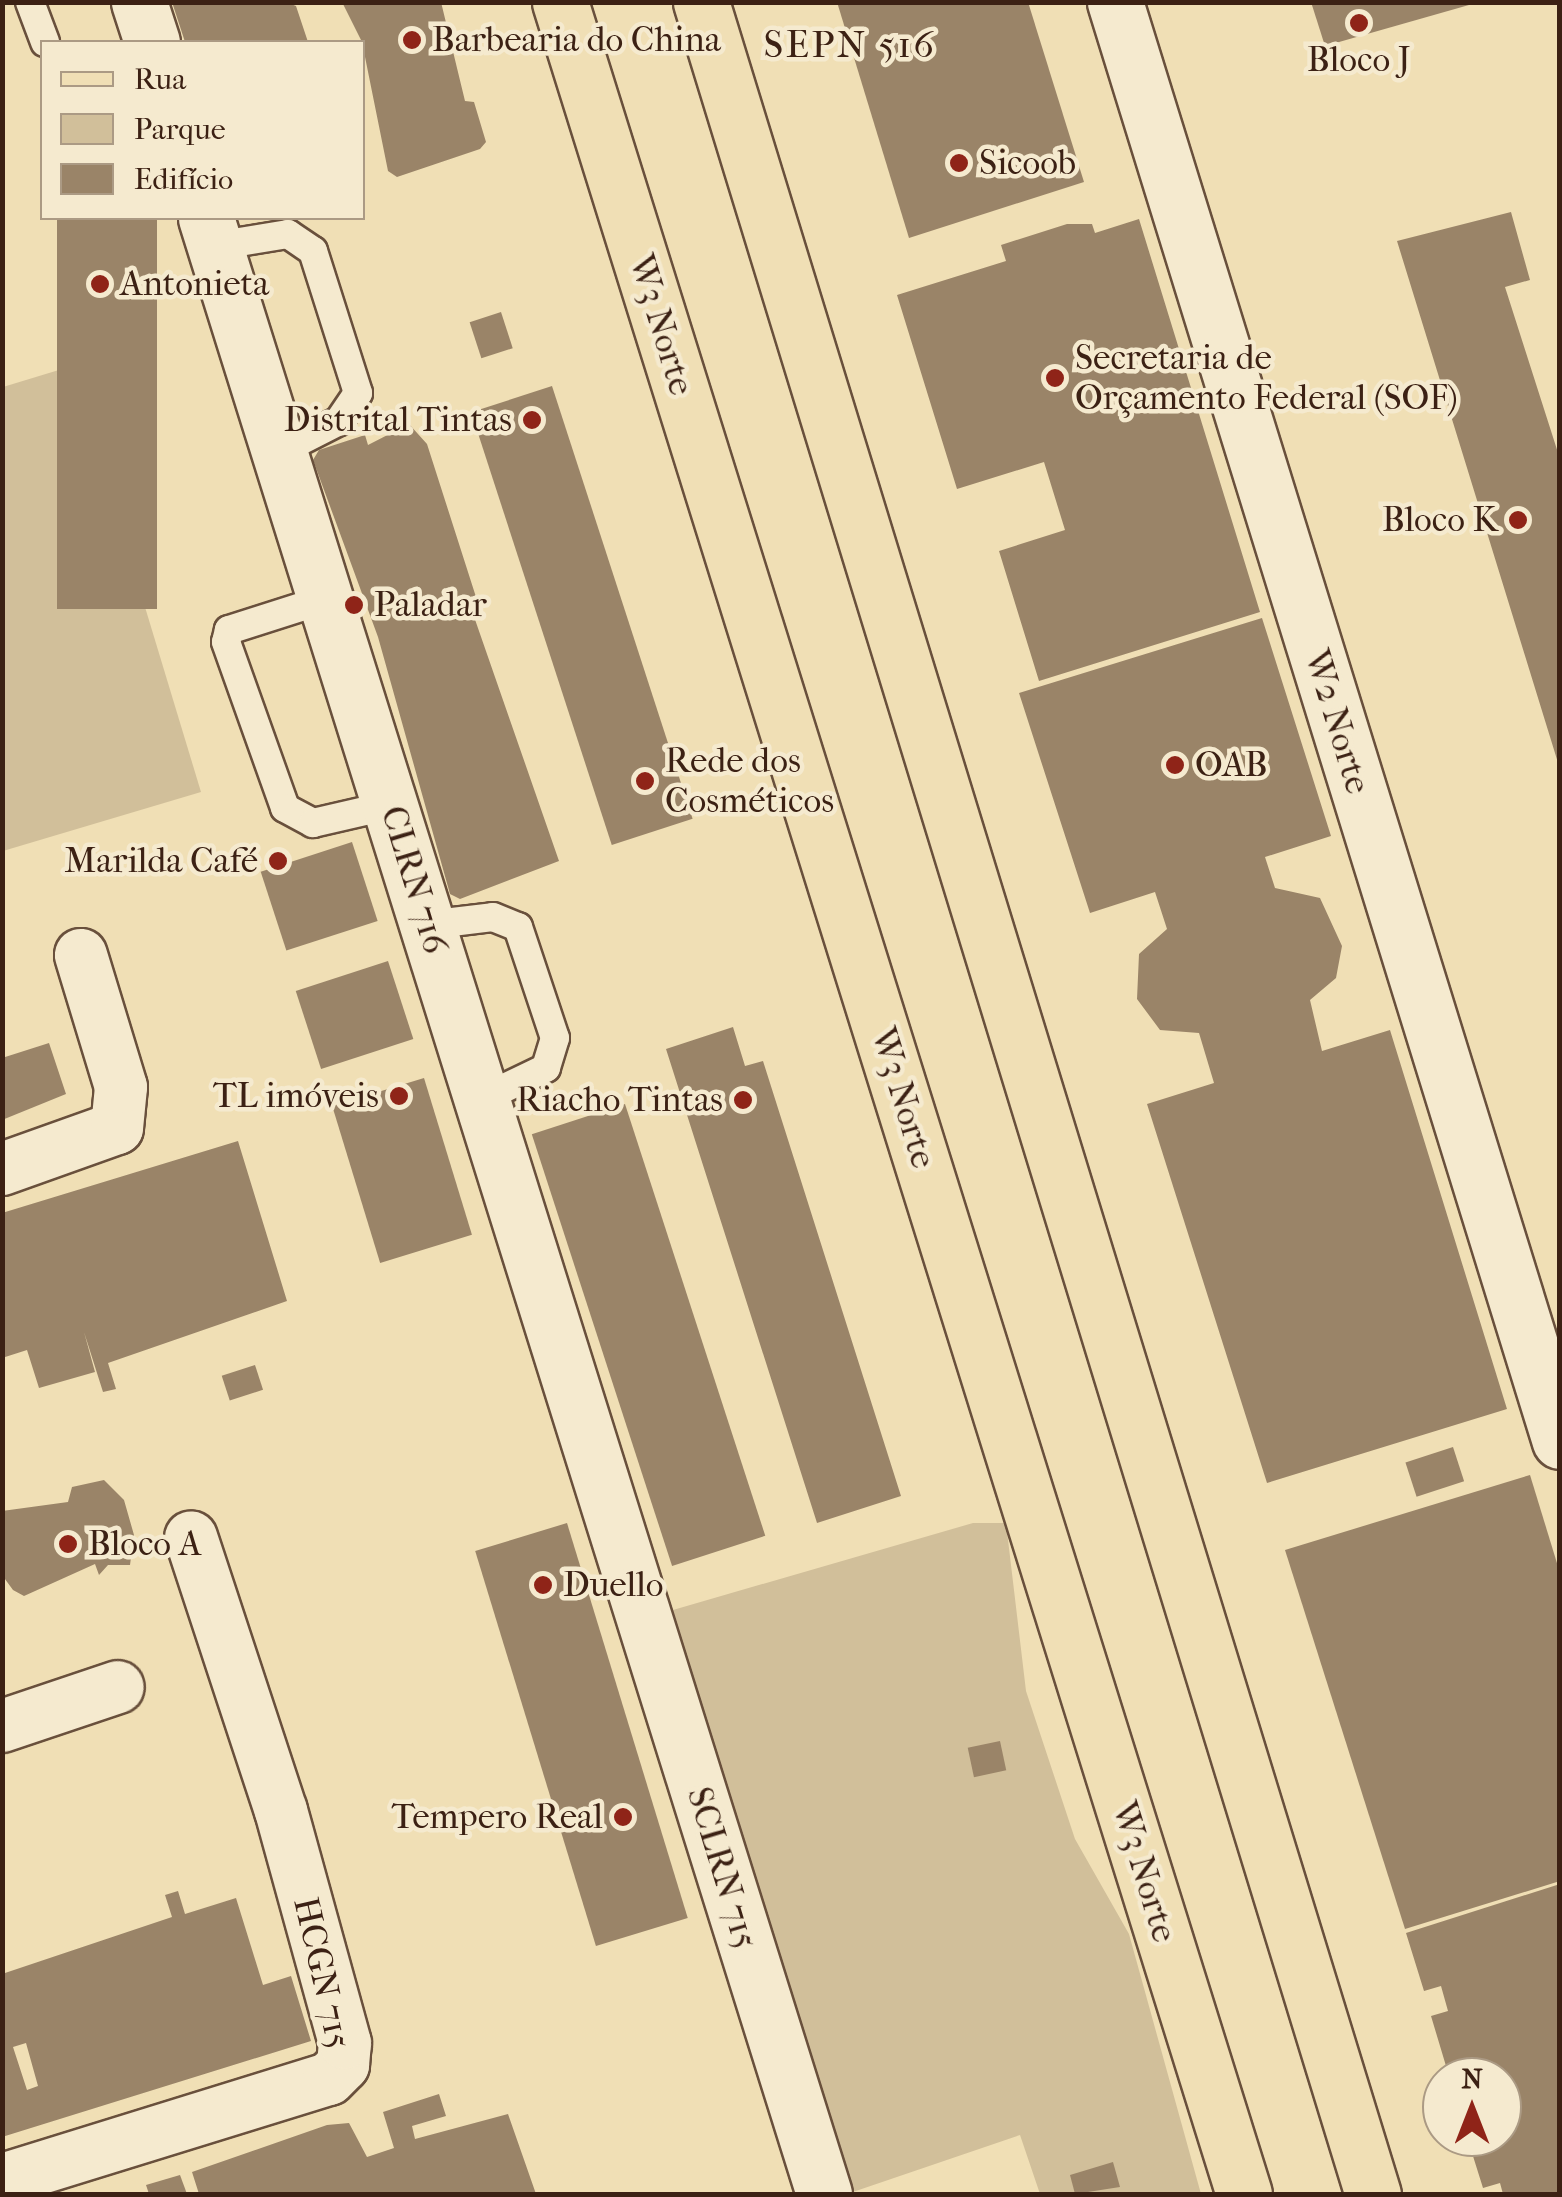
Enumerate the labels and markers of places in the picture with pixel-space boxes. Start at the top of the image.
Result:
marker: Bloco J [1348,12,1370,34]
place label: Barbearia do China [432,19,721,61]
marker: Barbearia do China [401,29,423,51]
place label: Bloco J [1307,39,1411,81]
place label: Sicoob [979,142,1076,184]
marker: Sicoob [948,152,970,174]
place label: Antonieta [120,263,269,305]
marker: Antonieta [89,273,111,295]
place label: Secretaria de Orçamento Federal (SOF) [1075,337,1458,419]
marker: Secretaria de Orçamento Federal (SOF) [1044,367,1066,389]
place label: Distrital Tintas [284,399,512,441]
marker: Distrital Tintas [521,409,543,431]
place label: Bloco K [1382,499,1498,541]
marker: Bloco K [1507,509,1529,531]
place label: Paladar [374,584,487,626]
marker: Paladar [343,594,365,616]
place label: Rede dos Cosméticos [665,740,834,822]
place label: OAB [1195,744,1268,786]
marker: OAB [1164,754,1186,776]
marker: Rede dos Cosméticos [634,770,656,792]
place label: Marilda Café [64,840,258,882]
marker: Marilda Café [267,850,289,872]
place label: TL imóveis [213,1075,379,1117]
place label: Riacho Tintas [516,1079,723,1121]
marker: TL imóveis [388,1085,410,1107]
marker: Riacho Tintas [732,1089,754,1111]
place label: Bloco A [88,1523,201,1565]
marker: Bloco A [57,1533,79,1555]
place label: Duello [563,1564,663,1606]
marker: Duello [532,1574,554,1596]
place label: Tempero Real [392,1796,603,1838]
marker: Tempero Real [612,1806,634,1828]

